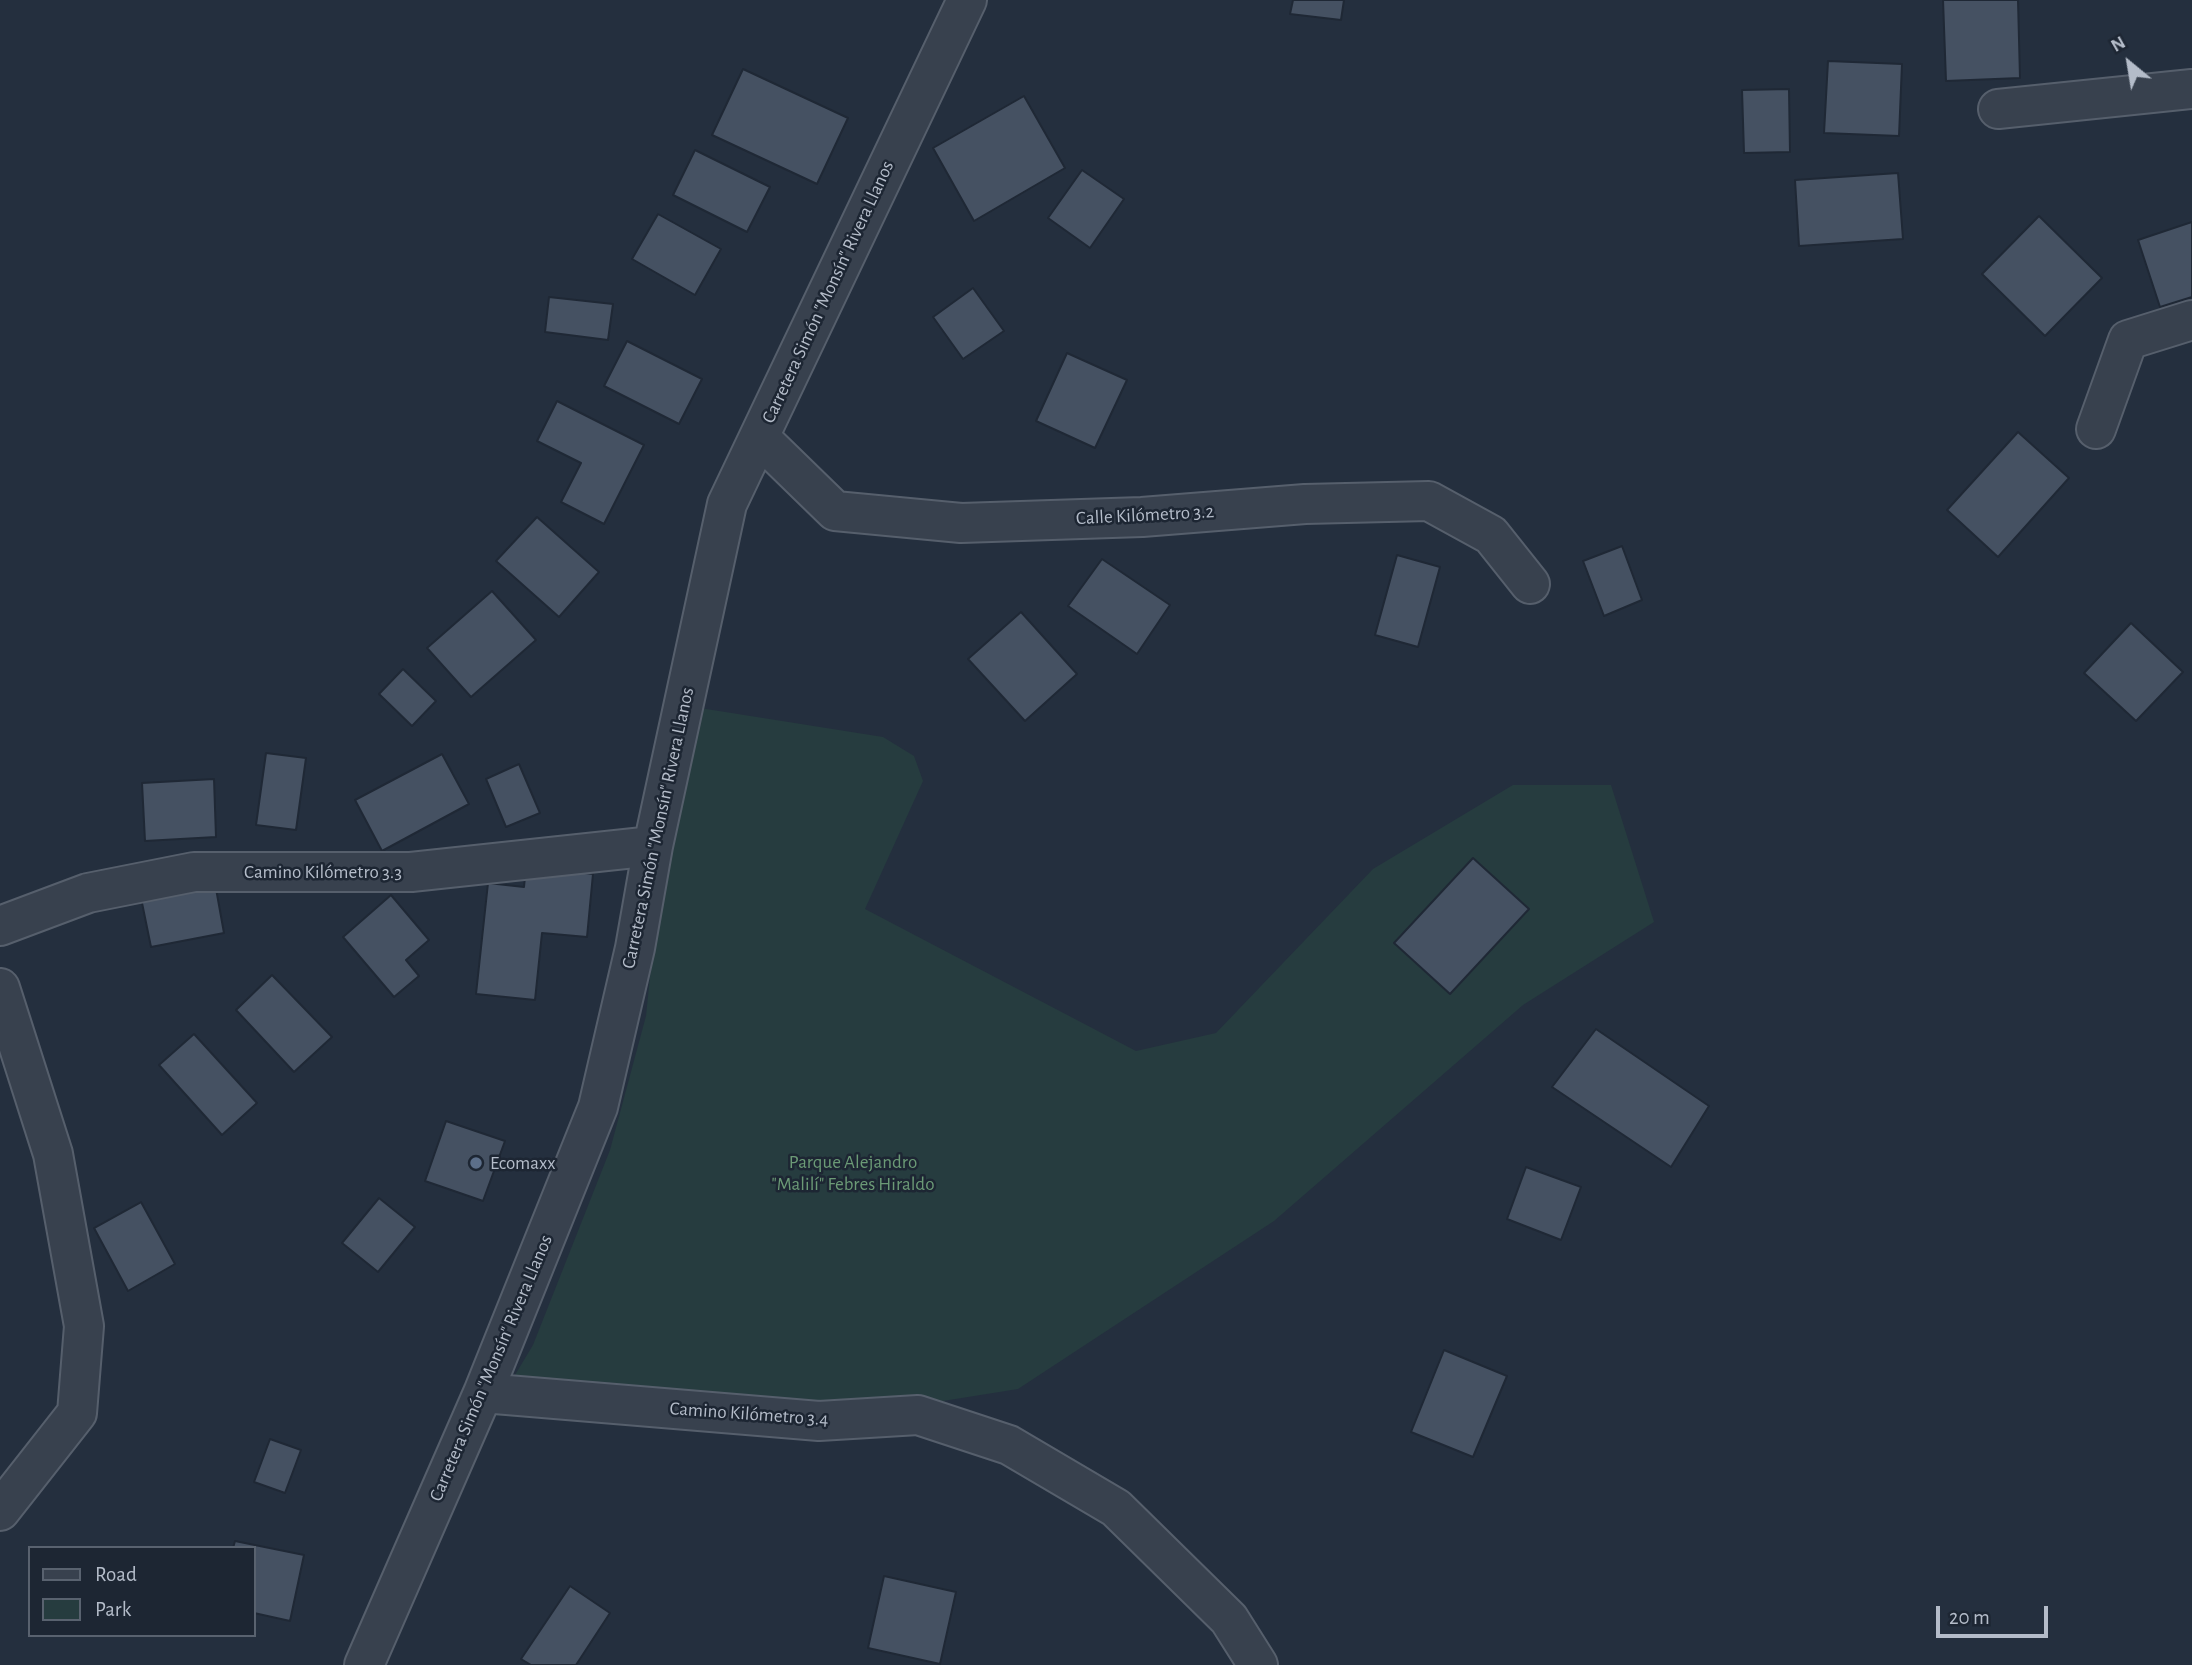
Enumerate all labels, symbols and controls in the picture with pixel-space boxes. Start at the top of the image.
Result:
north arrow [2094,28,2164,98]
text: N [2108,33,2129,56]
street label: Carretera Simón "Monsín" Rivera Llanos [757,157,899,427]
street label: Calle Kilómetro 3.2 [1075,500,1215,530]
street label: Carretera Simón "Monsín" Rivera Llanos [617,685,699,971]
street label: Camino Kilómetro 3.3 [244,861,402,883]
park label: Parque Alejandro "Malilí" Febres Hiraldo [771,1151,935,1195]
place label: Ecomaxx [490,1152,556,1174]
marker: Ecomaxx [468,1155,484,1171]
street label: Carretera Simón "Monsín" Rivera Llanos [424,1231,558,1505]
street label: Camino Kilómetro 3.4 [669,1397,829,1431]
legend [28,1546,256,1637]
text: Road [95,1564,137,1585]
scale bar [1940,1592,2052,1636]
text: Park [95,1599,131,1620]
text: 20 m [1949,1607,1990,1628]

